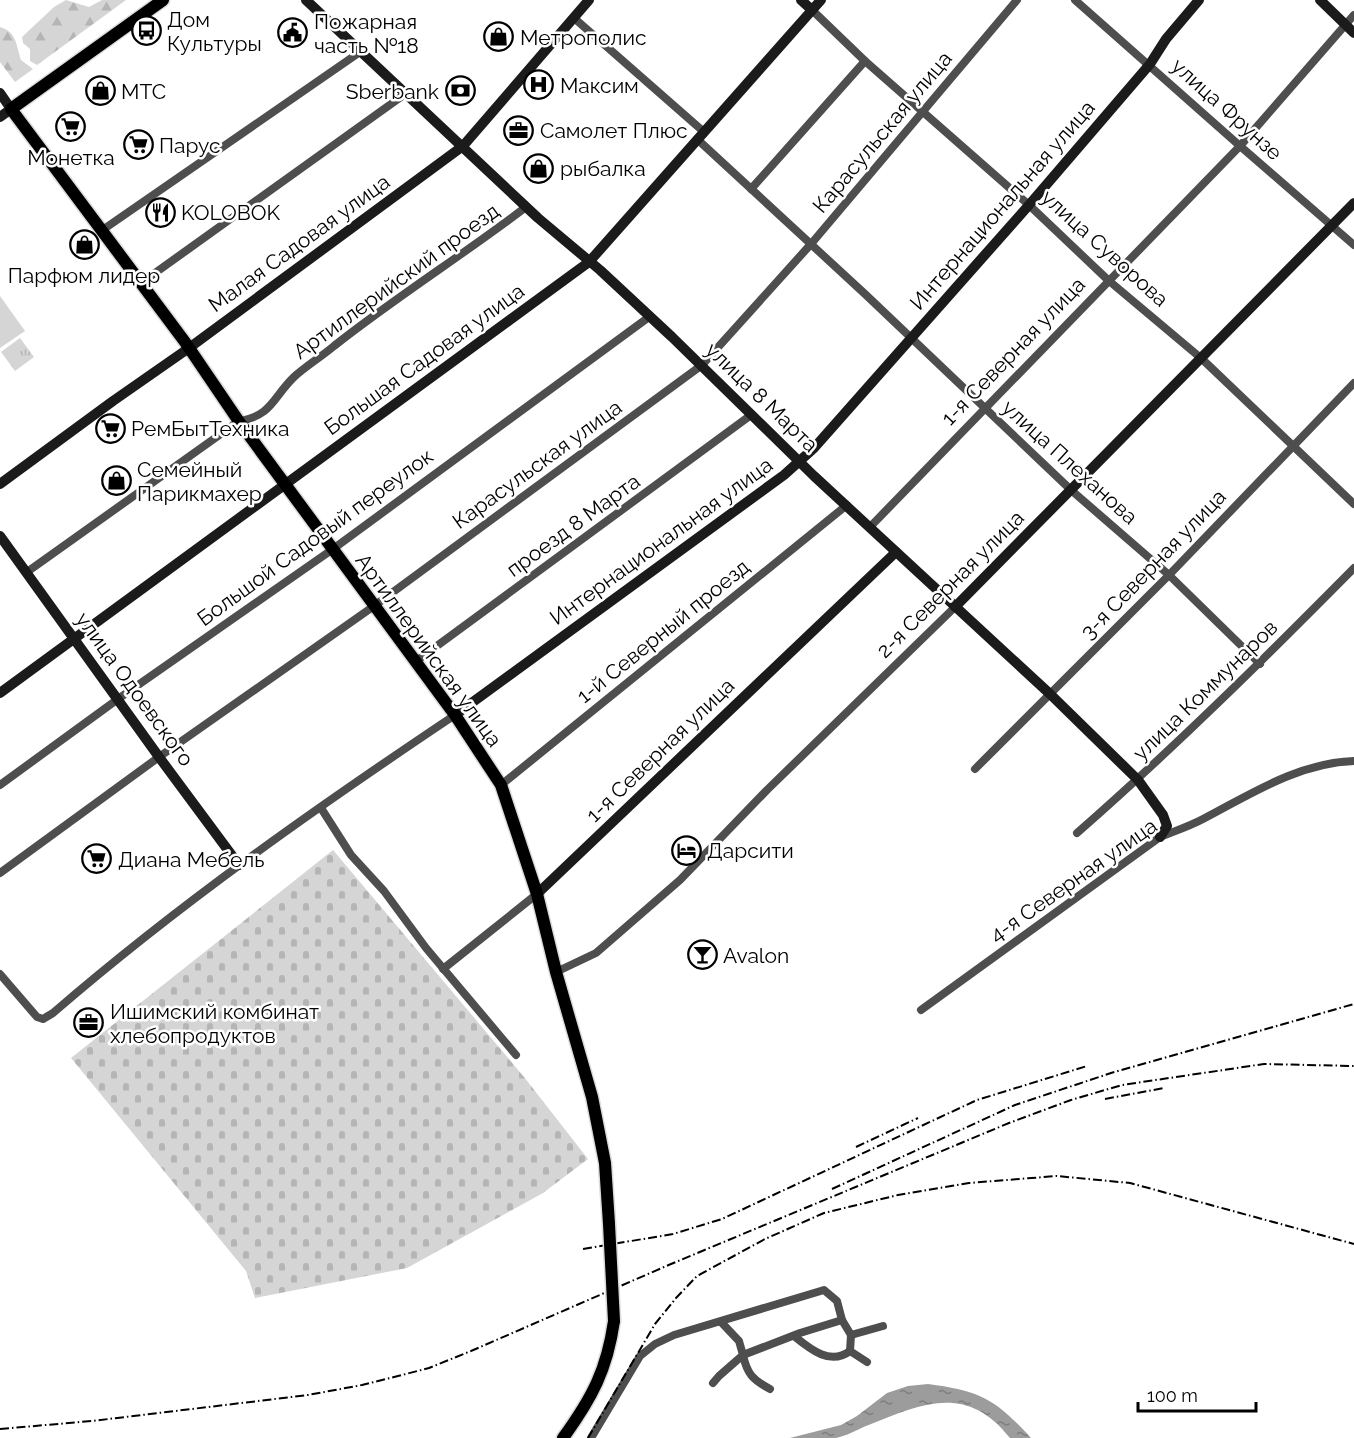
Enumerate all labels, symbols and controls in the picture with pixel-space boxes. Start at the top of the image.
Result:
place label: Дом Культуры [167,7,262,56]
place label: Пожарная часть №18 [314,9,419,58]
bus stop icon: Дом Культуры [130,15,162,47]
public building icon: Пожарная часть №18 [277,17,309,49]
shop icon: Метрополис [483,21,515,53]
place label: Метрополис [520,25,646,50]
street label: Карасульская улица [807,46,957,218]
street label: улица Фрунзе [1167,53,1287,165]
hospital icon: Максим [523,69,555,101]
place label: Максим [560,73,639,98]
shop icon: МТС [84,75,116,107]
bank icon: Sberbank [444,75,476,107]
place label: МТС [121,79,166,104]
place label: Sberbank [346,79,439,104]
street label: Интернациональная улица [904,95,1100,315]
supermarket icon: Монетка [55,110,87,142]
office icon: Самолет Плюс [503,114,535,146]
place label: Самолет Плюс [540,118,688,143]
supermarket icon: Парус [122,129,154,161]
place label: Парус [159,133,221,158]
place label: Монетка [27,145,115,170]
shop icon: рыбалка [523,152,555,184]
place label: рыбалка [560,156,646,181]
street label: Малая Садовая улица [204,169,394,317]
street label: улица Суворова [1036,184,1174,312]
restaurant icon: KOLOBOK [144,196,176,228]
street label: Артиллерийский проезд [288,198,504,364]
place label: KOLOBOK [181,200,281,225]
shop icon: Парфюм лидер [68,228,100,260]
place label: Парфюм лидер [8,263,160,288]
street label: 1-я Северная улица [936,272,1090,430]
street label: Большая Садовая улица [319,278,529,440]
street label: улица 8 Марта [701,337,823,457]
street label: Карасульская улица [448,394,626,534]
street label: улица Плеханова [997,395,1143,529]
supermarket icon: РемБытТехника [94,412,126,444]
place label: РемБытТехника [131,416,289,441]
street label: Большой Садовый переулок [192,443,438,631]
street label: Интернациональная улица [545,452,777,630]
place label: Семейный Парикмахер [137,457,262,506]
shop icon: Семейный Парикмахер [100,465,132,497]
street label: проезд 8 Марта [501,468,645,582]
street label: 3-я Северная улица [1075,484,1231,644]
street label: 2-я Северная улица [871,505,1029,663]
street label: Артиллерийская улица [350,549,508,751]
street label: 1-й Северный проезд [572,554,754,708]
street label: улица Одоевского [71,607,199,771]
street label: улица Коммунаров [1128,615,1282,765]
street label: 1-я Северная улица [581,673,739,827]
street label: 4-я Северная улица [985,813,1161,947]
hotel icon: Дарсити [670,834,702,866]
place label: Дарсити [707,838,794,863]
supermarket icon: Диана Мебель [81,843,113,875]
place label: Диана Мебель [118,847,265,872]
bar icon: Avalon [686,939,718,971]
place label: Avalon [723,943,789,968]
place label: Ишимский комбинат хлебопродуктов [110,999,319,1048]
office icon: Ишимский комбинат хлебопродуктов [73,1007,105,1039]
scale bar [1138,1375,1256,1413]
text: 100 m [1147,1385,1198,1406]

